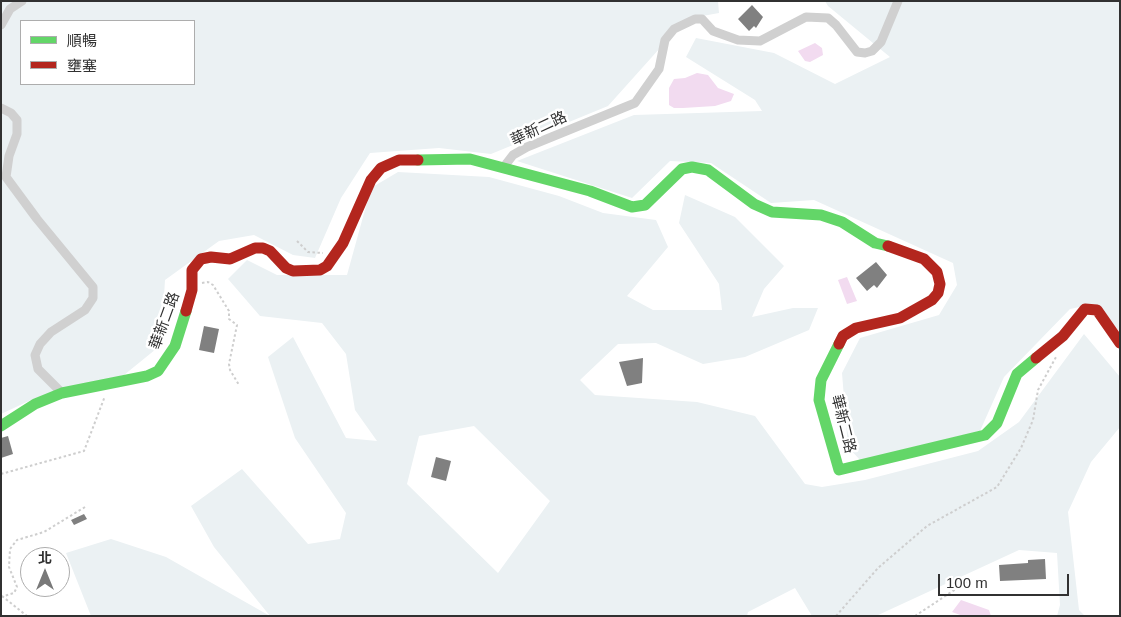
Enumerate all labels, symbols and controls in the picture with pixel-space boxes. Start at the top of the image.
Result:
legend [20,20,195,85]
text: 順暢 [67,32,97,49]
text: 壅塞 [67,57,97,74]
street label: 華新二路 [508,108,570,150]
street label: 華新二路 [146,290,184,352]
street label: 華新二路 [827,393,859,455]
north arrow [20,547,70,597]
text: 北 [38,550,52,566]
scale bar [941,564,1072,596]
text: 100 m [946,574,988,591]

